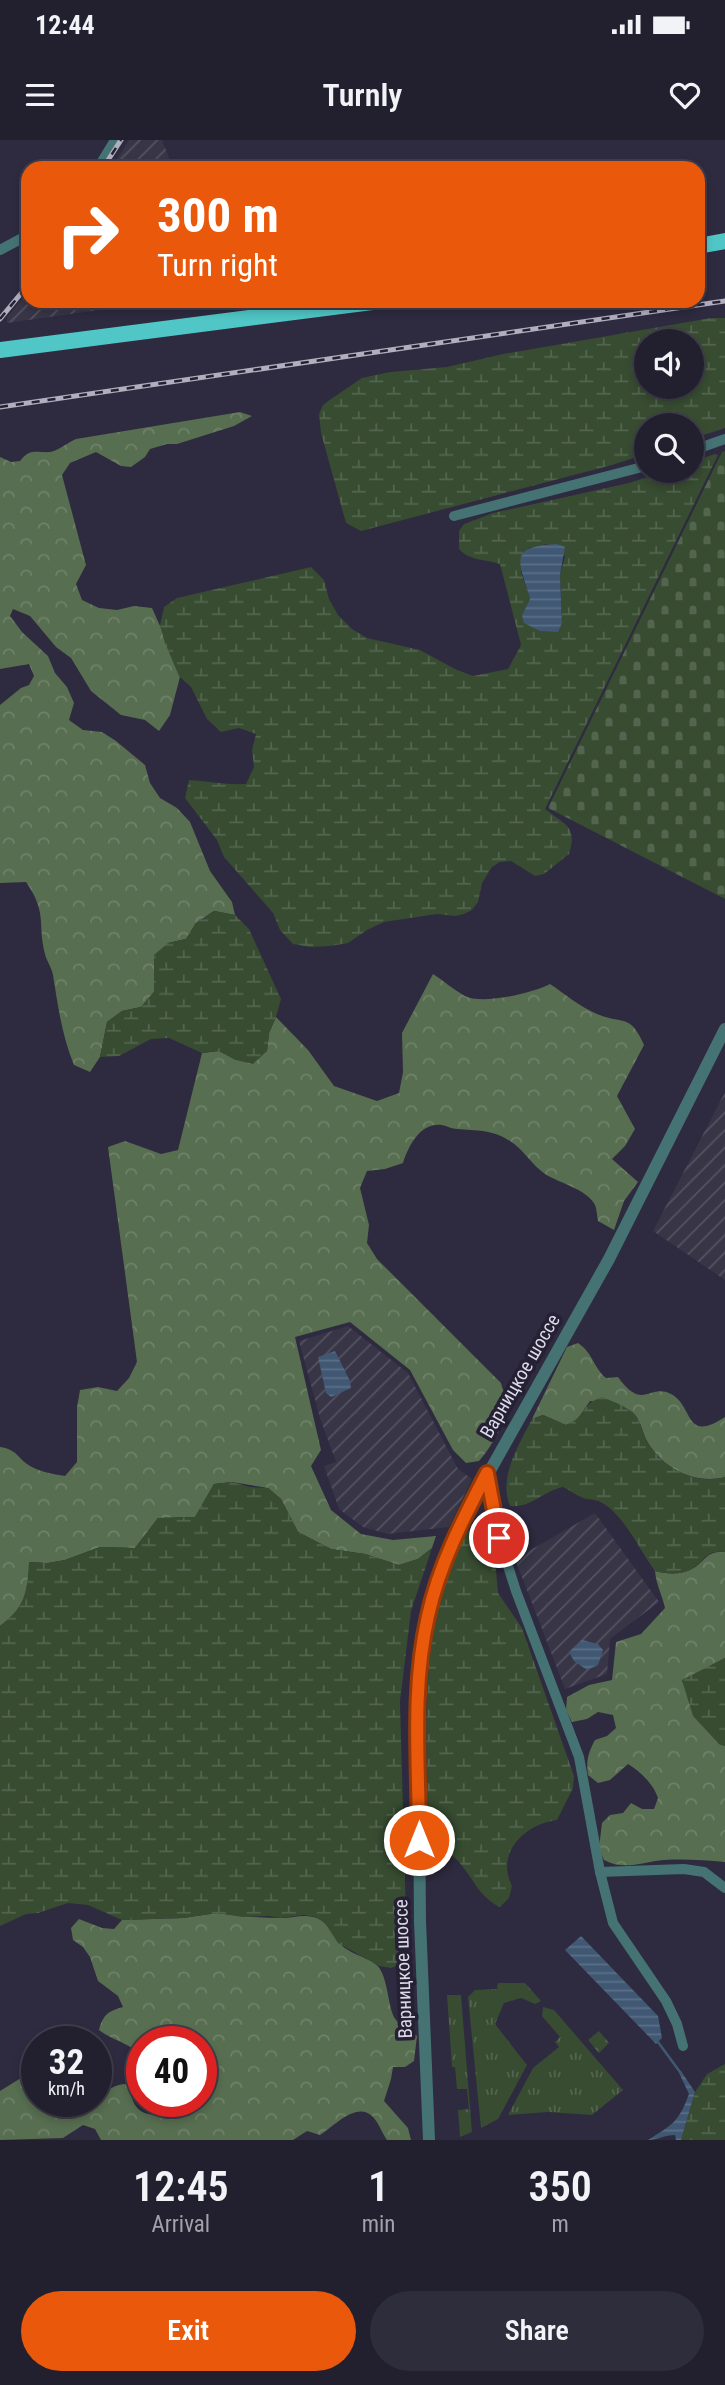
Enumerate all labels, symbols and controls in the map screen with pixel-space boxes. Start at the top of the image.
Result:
text: 12:44 [35,10,95,40]
icon: menu [21,76,59,114]
text: Turnly [323,76,402,114]
icon: heart [666,76,704,114]
text: 300 m [157,187,279,244]
icon: right [42,189,133,280]
text: Turn right [157,246,278,284]
map controls [634,329,704,483]
button: sound [634,329,704,399]
button: search [634,413,704,483]
street label: Варницкое шоссе [475,1310,565,1442]
pin [469,1508,529,1568]
icon: arrive [480,1519,518,1557]
position arrow [382,1803,456,1877]
street label: Варницкое шоссе [389,1899,417,2039]
speed limit sign: 40 [126,2026,217,2117]
text: 32 [49,2042,84,2083]
text: km/h [48,2078,85,2099]
text: 12:45 [133,2162,229,2211]
text: 1 [368,2162,389,2211]
text: 350 [529,2162,592,2211]
text: Arrival [152,2211,210,2238]
text: min [362,2211,395,2238]
text: m [552,2211,569,2238]
button: Exit [21,2291,356,2371]
button: Share [370,2291,704,2371]

